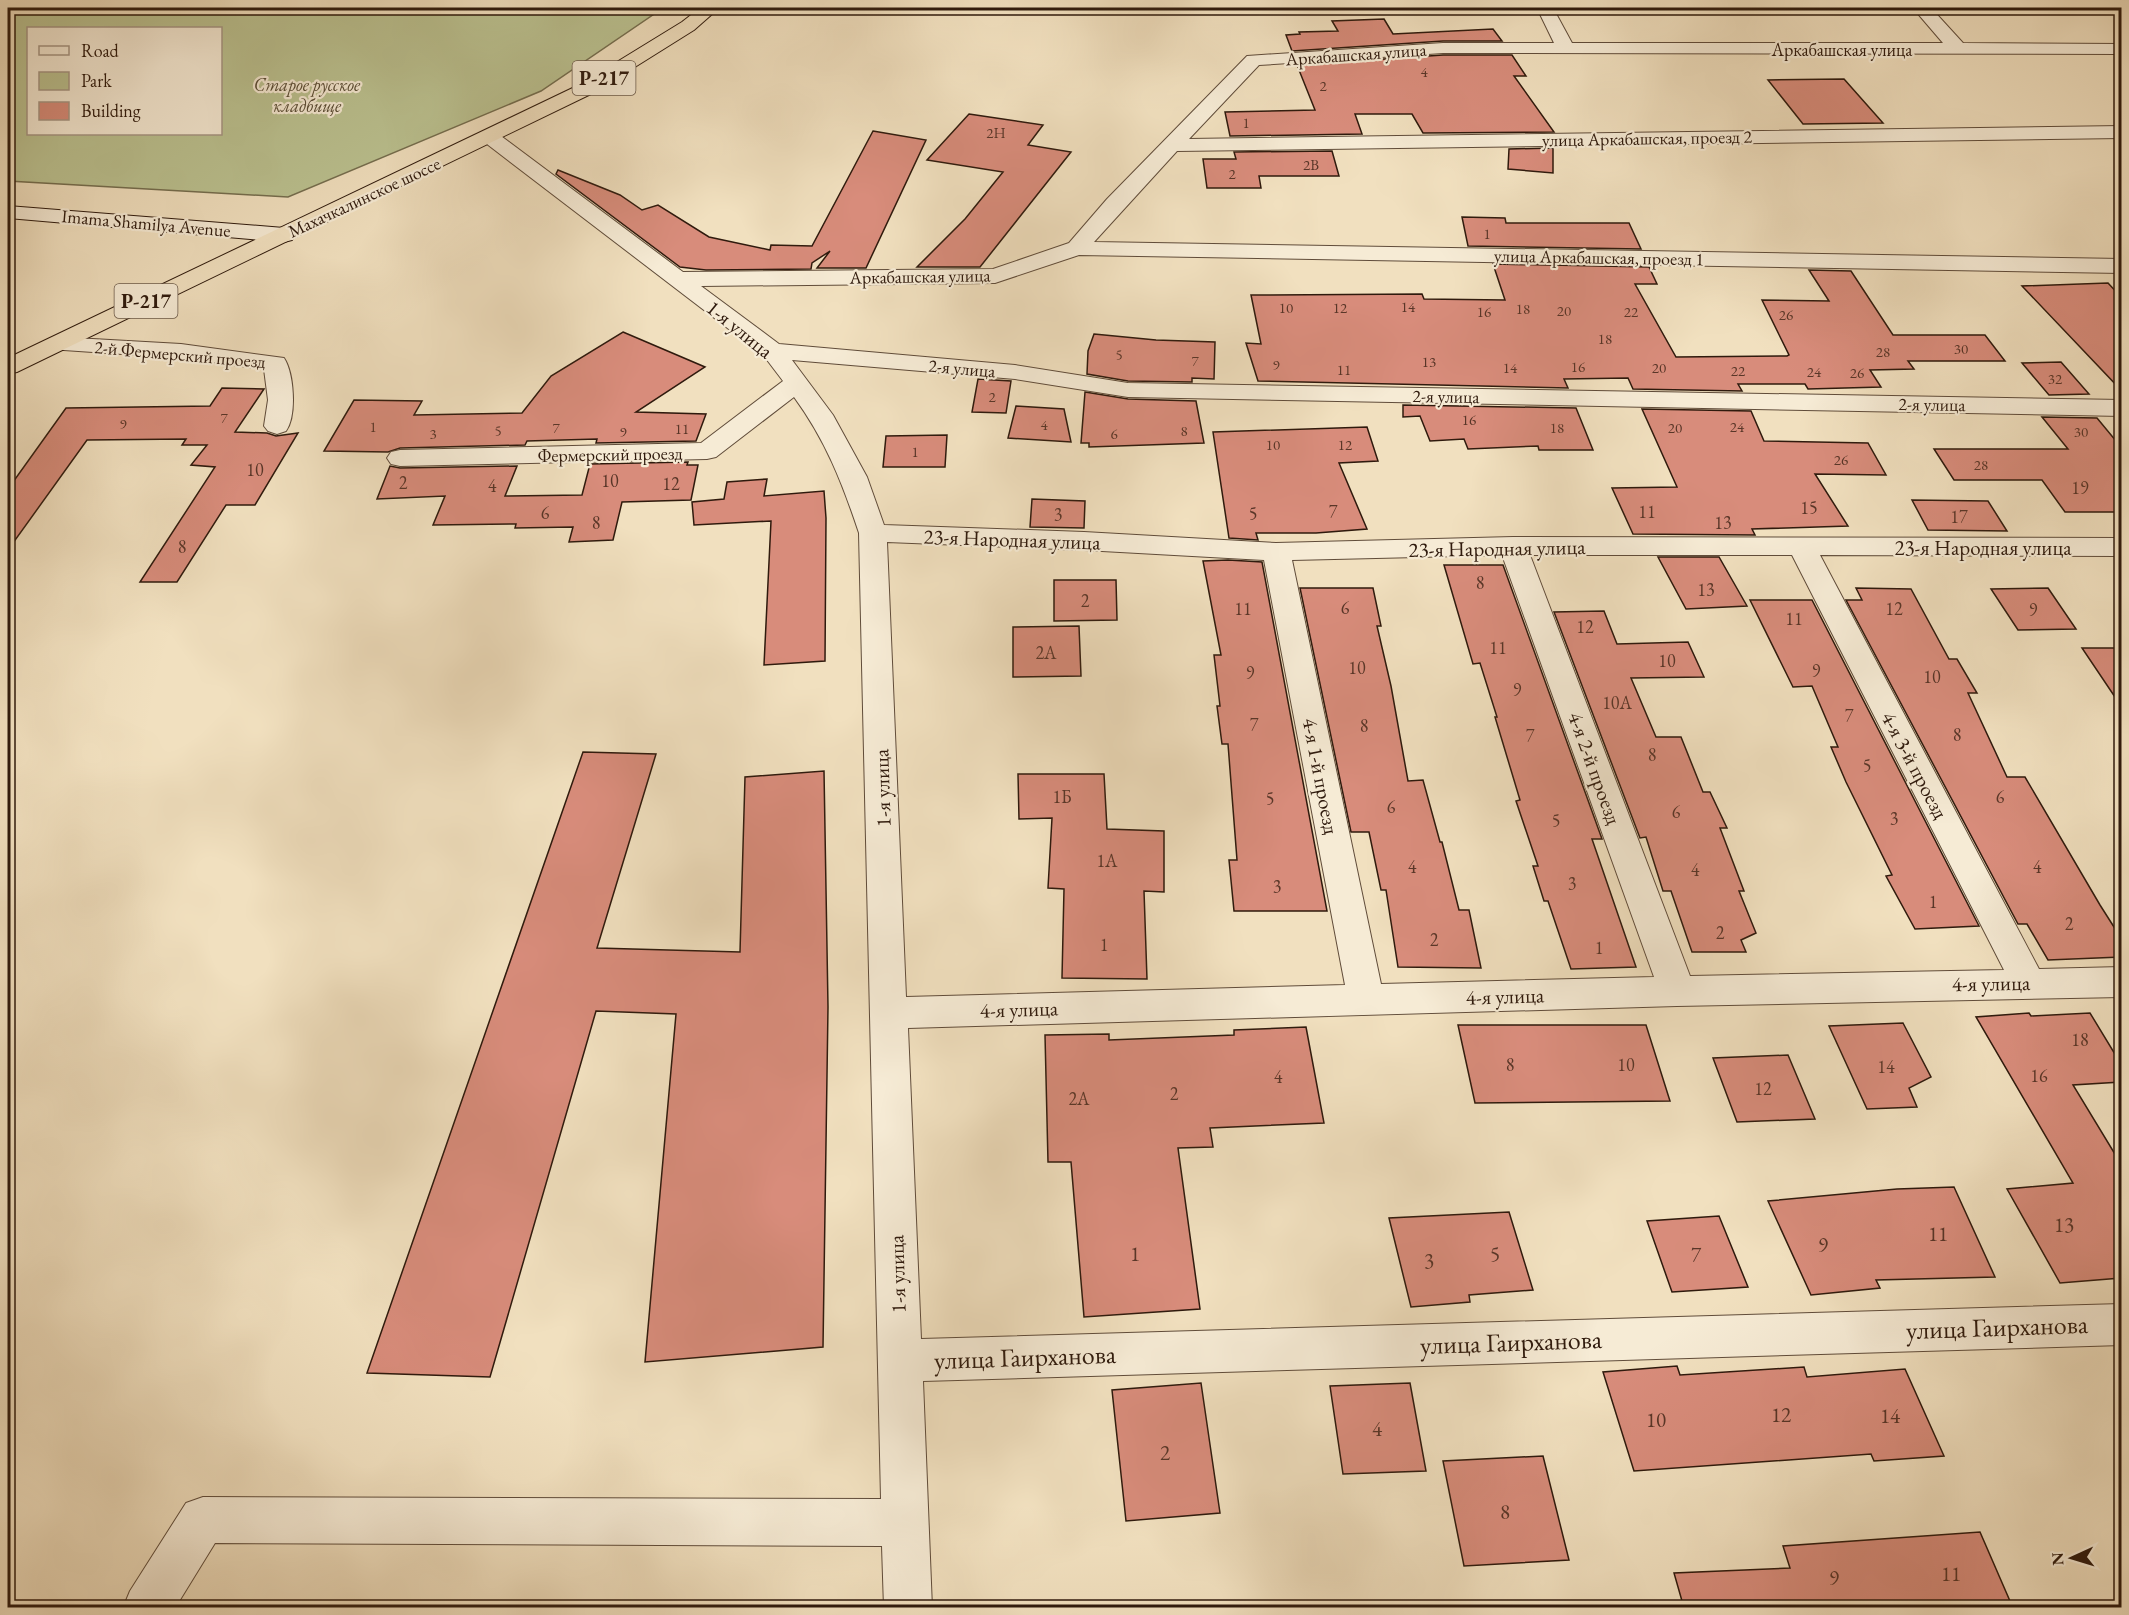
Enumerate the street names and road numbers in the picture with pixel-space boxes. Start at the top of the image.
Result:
street label: Аркабашская улица [1284,38,1428,70]
street label: Аркабашская улица [1770,38,1913,61]
road number: Р-217 [572,61,636,95]
street label: улица Аркабашская, проезд 2 [1542,125,1753,151]
street label: Махачкалинское шоссе [284,152,444,242]
street label: Imama Shamilya Avenue [60,204,232,242]
street label: улица Аркабашская, проезд 1 [1494,244,1704,270]
street label: Аркабашская улица [848,263,992,289]
road number: Р-217 [114,284,178,318]
street label: 1-я улица [701,294,779,365]
street label: 2-й Фермерский проезд [94,335,266,373]
street label: 2-я улица [928,354,997,382]
street label: 2-я улица [1412,384,1481,408]
street label: 2-я улица [1898,392,1967,416]
street label: Фермерский проезд [537,441,683,467]
street label: 23-я Народная улица [923,522,1102,556]
street label: 23-я Народная улица [1408,533,1586,563]
street label: 23-я Народная улица [1894,534,2072,561]
street label: 4-я 3-й проезд [1876,707,1954,823]
street label: 4-я 2-й проезд [1562,708,1628,828]
street label: 4-я 1-й проезд [1297,716,1346,837]
street label: 1-я улица [867,748,897,828]
street label: 4-я улица [1952,969,2031,997]
street label: 4-я улица [1465,981,1545,1011]
street label: 4-я улица [979,994,1059,1024]
street label: 1-я улица [882,1234,912,1314]
street label: улица Гаирханова [1905,1307,2089,1347]
street label: улица Гаирханова [1419,1322,1603,1362]
street label: улица Гаирханова [933,1337,1117,1377]

